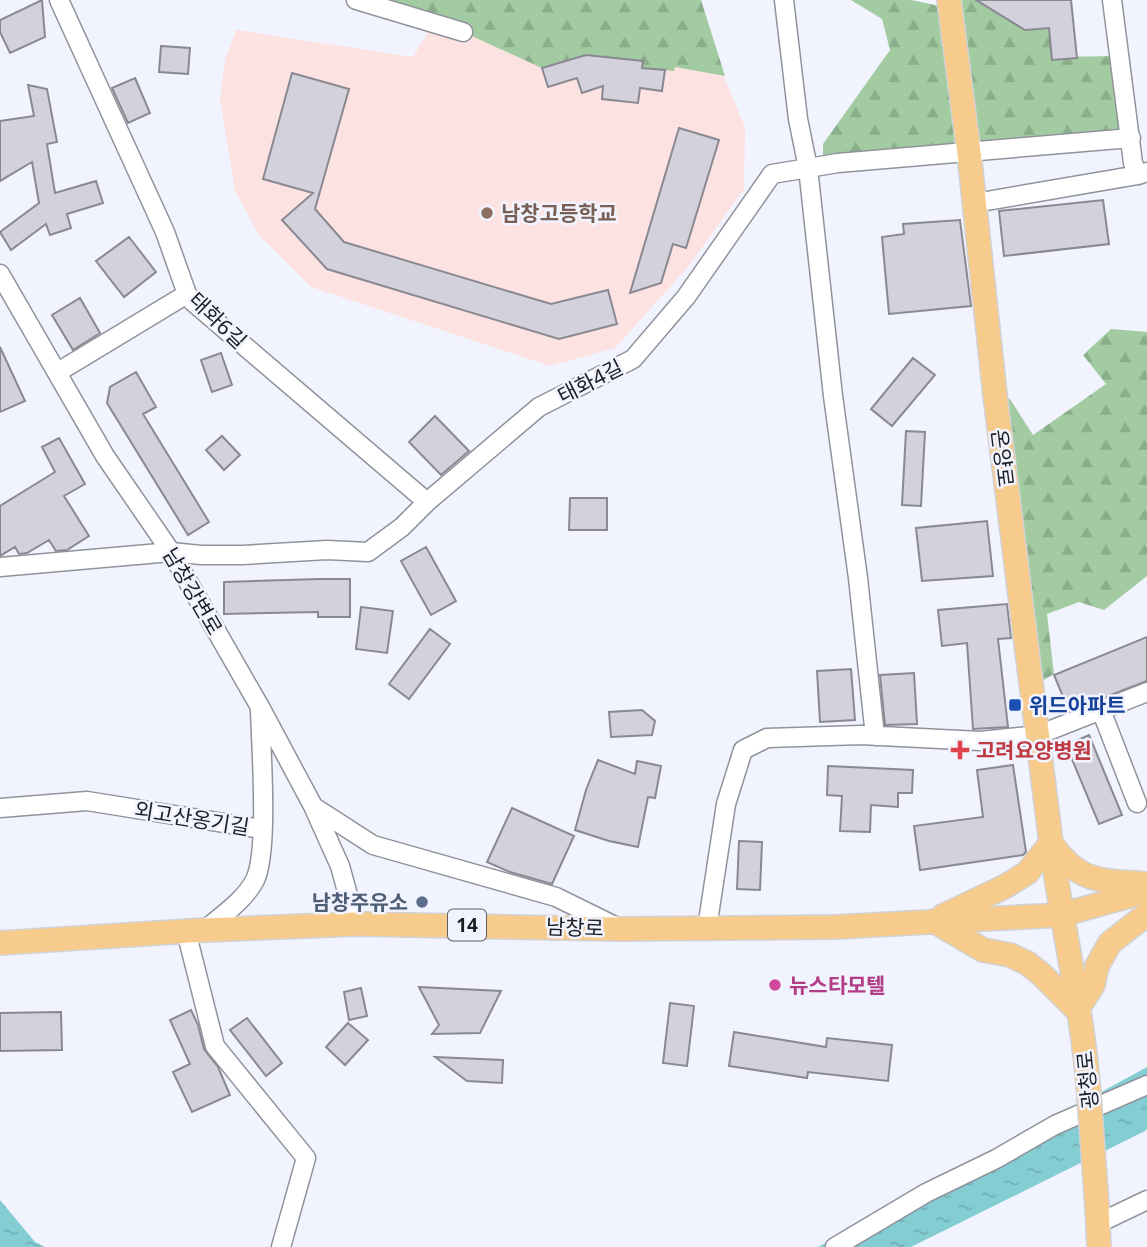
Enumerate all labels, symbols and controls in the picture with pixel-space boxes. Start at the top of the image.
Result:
place label: 남창고등학교 [501,199,617,227]
marker: 남창고등학교 [479,205,495,221]
street label: 태화6길 [183,286,253,354]
street label: 태화4길 [552,353,628,409]
street label: 온양로 [986,428,1020,488]
street label: 남창강변로 [157,542,229,640]
place label: 위드아파트 [1029,691,1126,719]
marker: 위드아파트 [1007,697,1023,713]
place label: 고려요양병원 [976,736,1092,764]
marker: 고려요양병원 [950,740,970,760]
street label: 외고산옹기길 [133,795,251,841]
place label: 남창주유소 [311,888,408,916]
marker: 남창주유소 [414,894,430,910]
road number: 14 [448,909,486,940]
street label: 남창로 [546,912,604,942]
place label: 뉴스타모텔 [789,971,886,999]
marker: 뉴스타모텔 [767,977,783,993]
street label: 광청로 [1070,1050,1104,1110]

